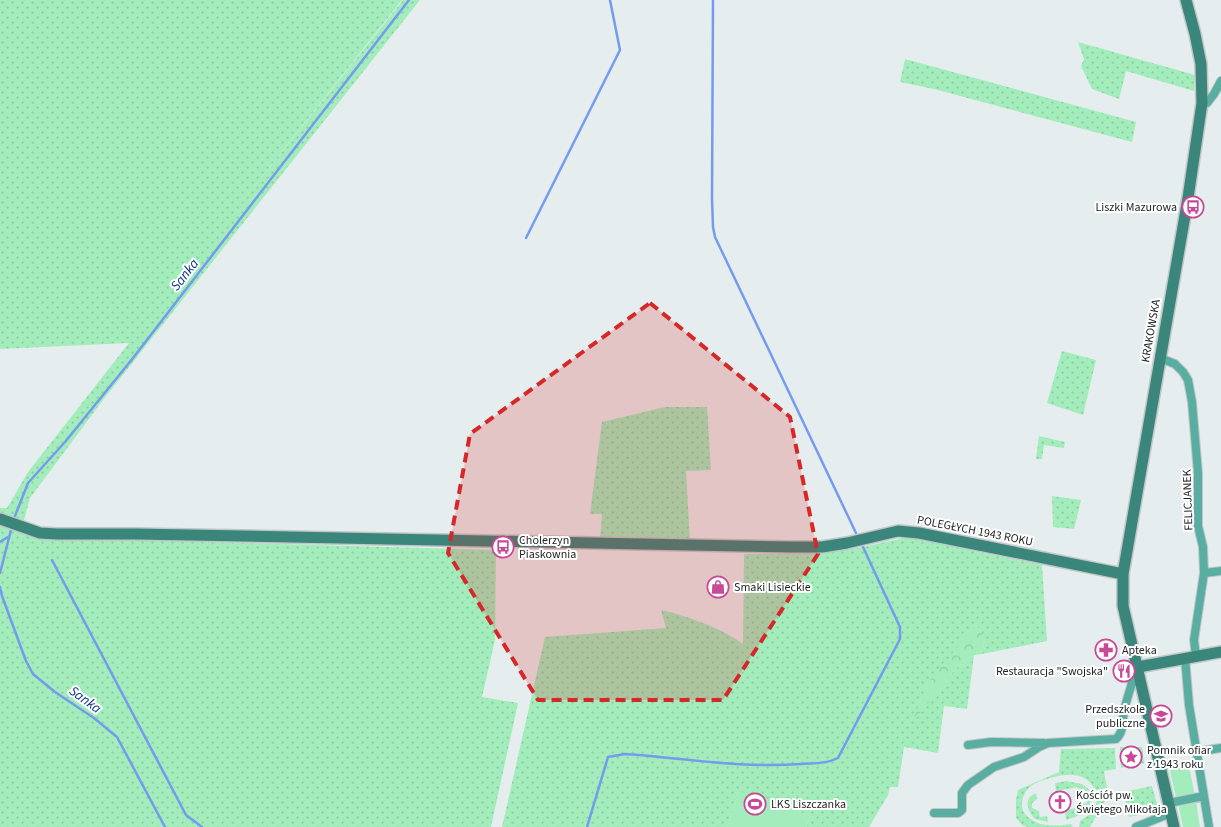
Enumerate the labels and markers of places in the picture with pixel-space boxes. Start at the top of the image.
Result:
bus stop icon: Liszki Mazurowa [1181,195,1205,219]
place label: Liszki Mazurowa [1095,199,1177,216]
place label: Cholerzyn Piaskownia [519,532,576,563]
bus stop icon: Cholerzyn Piaskownia [491,535,515,559]
shop icon: Smaki Lisieckie [706,575,730,599]
place label: Smaki Lisieckie [734,579,811,596]
pharmacy icon: Apteka [1094,638,1118,662]
place label: Apteka [1122,642,1157,659]
restaurant icon: Restauracja "Swojska" [1112,659,1136,683]
place label: Restauracja "Swojska" [996,663,1108,680]
place label: Przedszkole publiczne [1085,701,1145,732]
school or university icon: Przedszkole publiczne [1149,704,1173,728]
place label: Pomnik ofiar z 1943 roku [1147,742,1212,773]
place icon: Pomnik ofiar z 1943 roku [1119,745,1143,769]
place label: Kościół pw. Świętego Mikołaja [1076,787,1167,818]
church icon: Kościół pw. Świętego Mikołaja [1048,790,1072,814]
sports icon: LKS Liszczanka [743,792,767,816]
place label: LKS Liszczanka [771,796,846,813]

